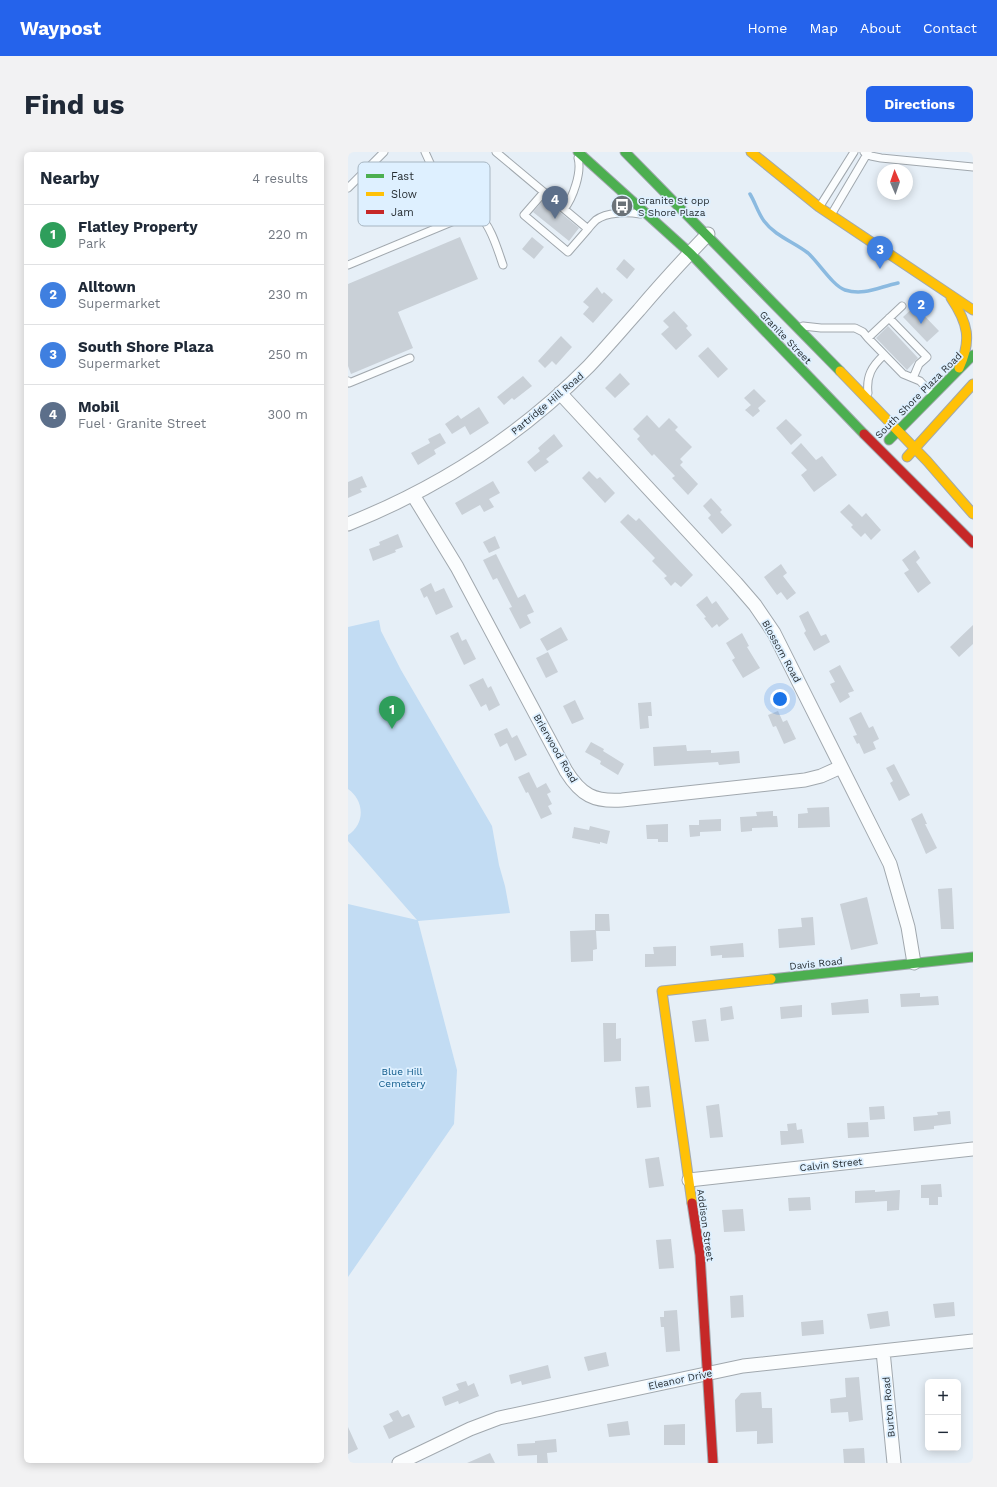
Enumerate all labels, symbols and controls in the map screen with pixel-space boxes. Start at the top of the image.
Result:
text: Waypost [20,17,101,40]
text: Home [747,20,787,36]
text: Map [809,20,838,36]
text: About [860,20,901,36]
text: Contact [923,20,977,36]
button: Directions [866,86,973,122]
text: Find us [24,88,124,121]
legend [358,162,490,226]
north arrow [877,164,913,200]
text: Nearby [40,168,99,188]
text: Fast [391,170,414,183]
text: 4 results [252,171,308,186]
pin: 4 [542,186,568,219]
text: Slow [391,188,417,201]
bus stop icon: Granite St opp S Shore Plaza [609,193,635,219]
place label: Granite St opp S Shore Plaza [638,195,710,218]
text: Jam [391,206,414,219]
text: Flatley Property [78,218,198,236]
text: 1 [50,227,56,242]
text: 220 m [268,227,308,242]
text: Park [78,236,106,251]
pin: 3 [867,236,893,269]
text: Alltown [78,278,136,296]
text: 2 [49,287,57,302]
text: 230 m [268,287,308,302]
pin: 2 [908,291,934,324]
text: Supermarket [78,296,160,311]
street label: Granite Street [758,309,814,367]
text: South Shore Plaza [78,338,214,356]
text: 3 [49,347,57,362]
text: 250 m [268,347,308,362]
street label: South Shore Plaza Road [873,350,964,441]
text: Supermarket [78,356,160,371]
street label: Partridge Hill Road [509,370,586,437]
text: Mobil [78,398,119,416]
text: 4 [49,407,57,422]
text: 300 m [267,407,308,422]
text: Fuel · Granite Street [78,416,206,431]
street label: Blossom Road [760,618,803,684]
your location [770,689,790,709]
pin: 1 [379,696,405,729]
street label: Brierwood Road [531,712,580,785]
street label: Davis Road [789,955,843,972]
park label: Blue Hill Cemetery [379,1066,426,1089]
street label: Calvin Street [799,1156,864,1173]
street label: Addison Street [695,1188,716,1263]
street label: Eleanor Drive [647,1367,713,1392]
street label: Burton Road [880,1376,897,1438]
map controls [925,1379,961,1451]
button: + [925,1379,961,1415]
button: − [925,1415,961,1451]

